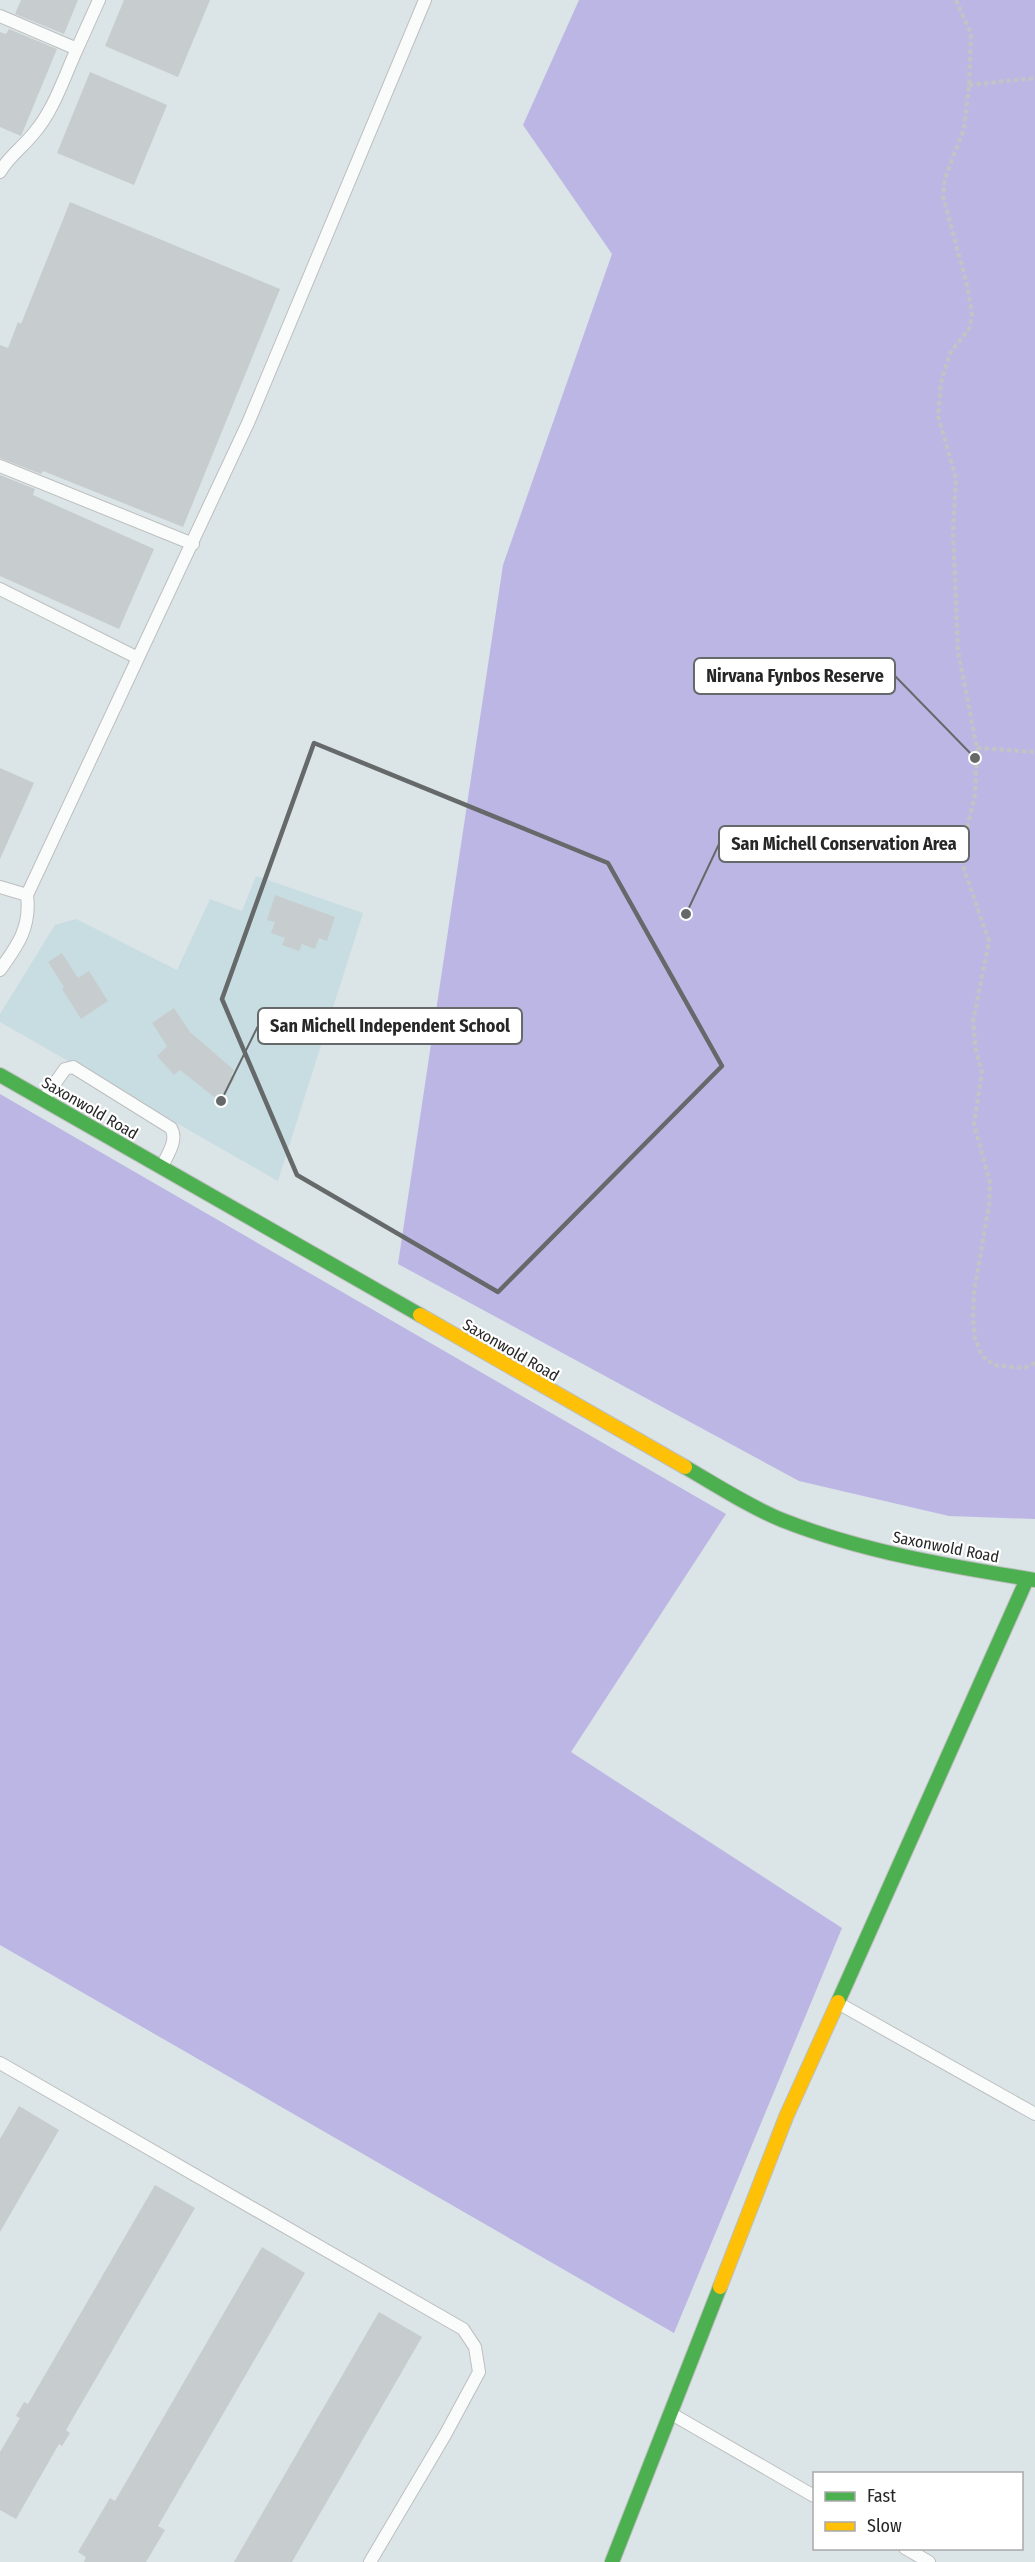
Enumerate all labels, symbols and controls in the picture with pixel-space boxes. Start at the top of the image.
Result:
callout: Nirvana Fynbos Reserve [694,658,895,694]
text: Nirvana Fynbos Reserve [706,665,884,687]
callout: San Michell Conservation Area [719,826,969,862]
text: San Michell Conservation Area [731,833,957,855]
callout: San Michell Independent School [258,1008,522,1044]
text: San Michell Independent School [270,1015,510,1037]
street label: Saxonwold Road [38,1073,142,1143]
street label: Saxonwold Road [459,1315,563,1385]
street label: Saxonwold Road [891,1527,1001,1567]
legend [813,2472,1023,2550]
text: Fast [867,2485,896,2507]
text: Slow [867,2515,902,2537]

